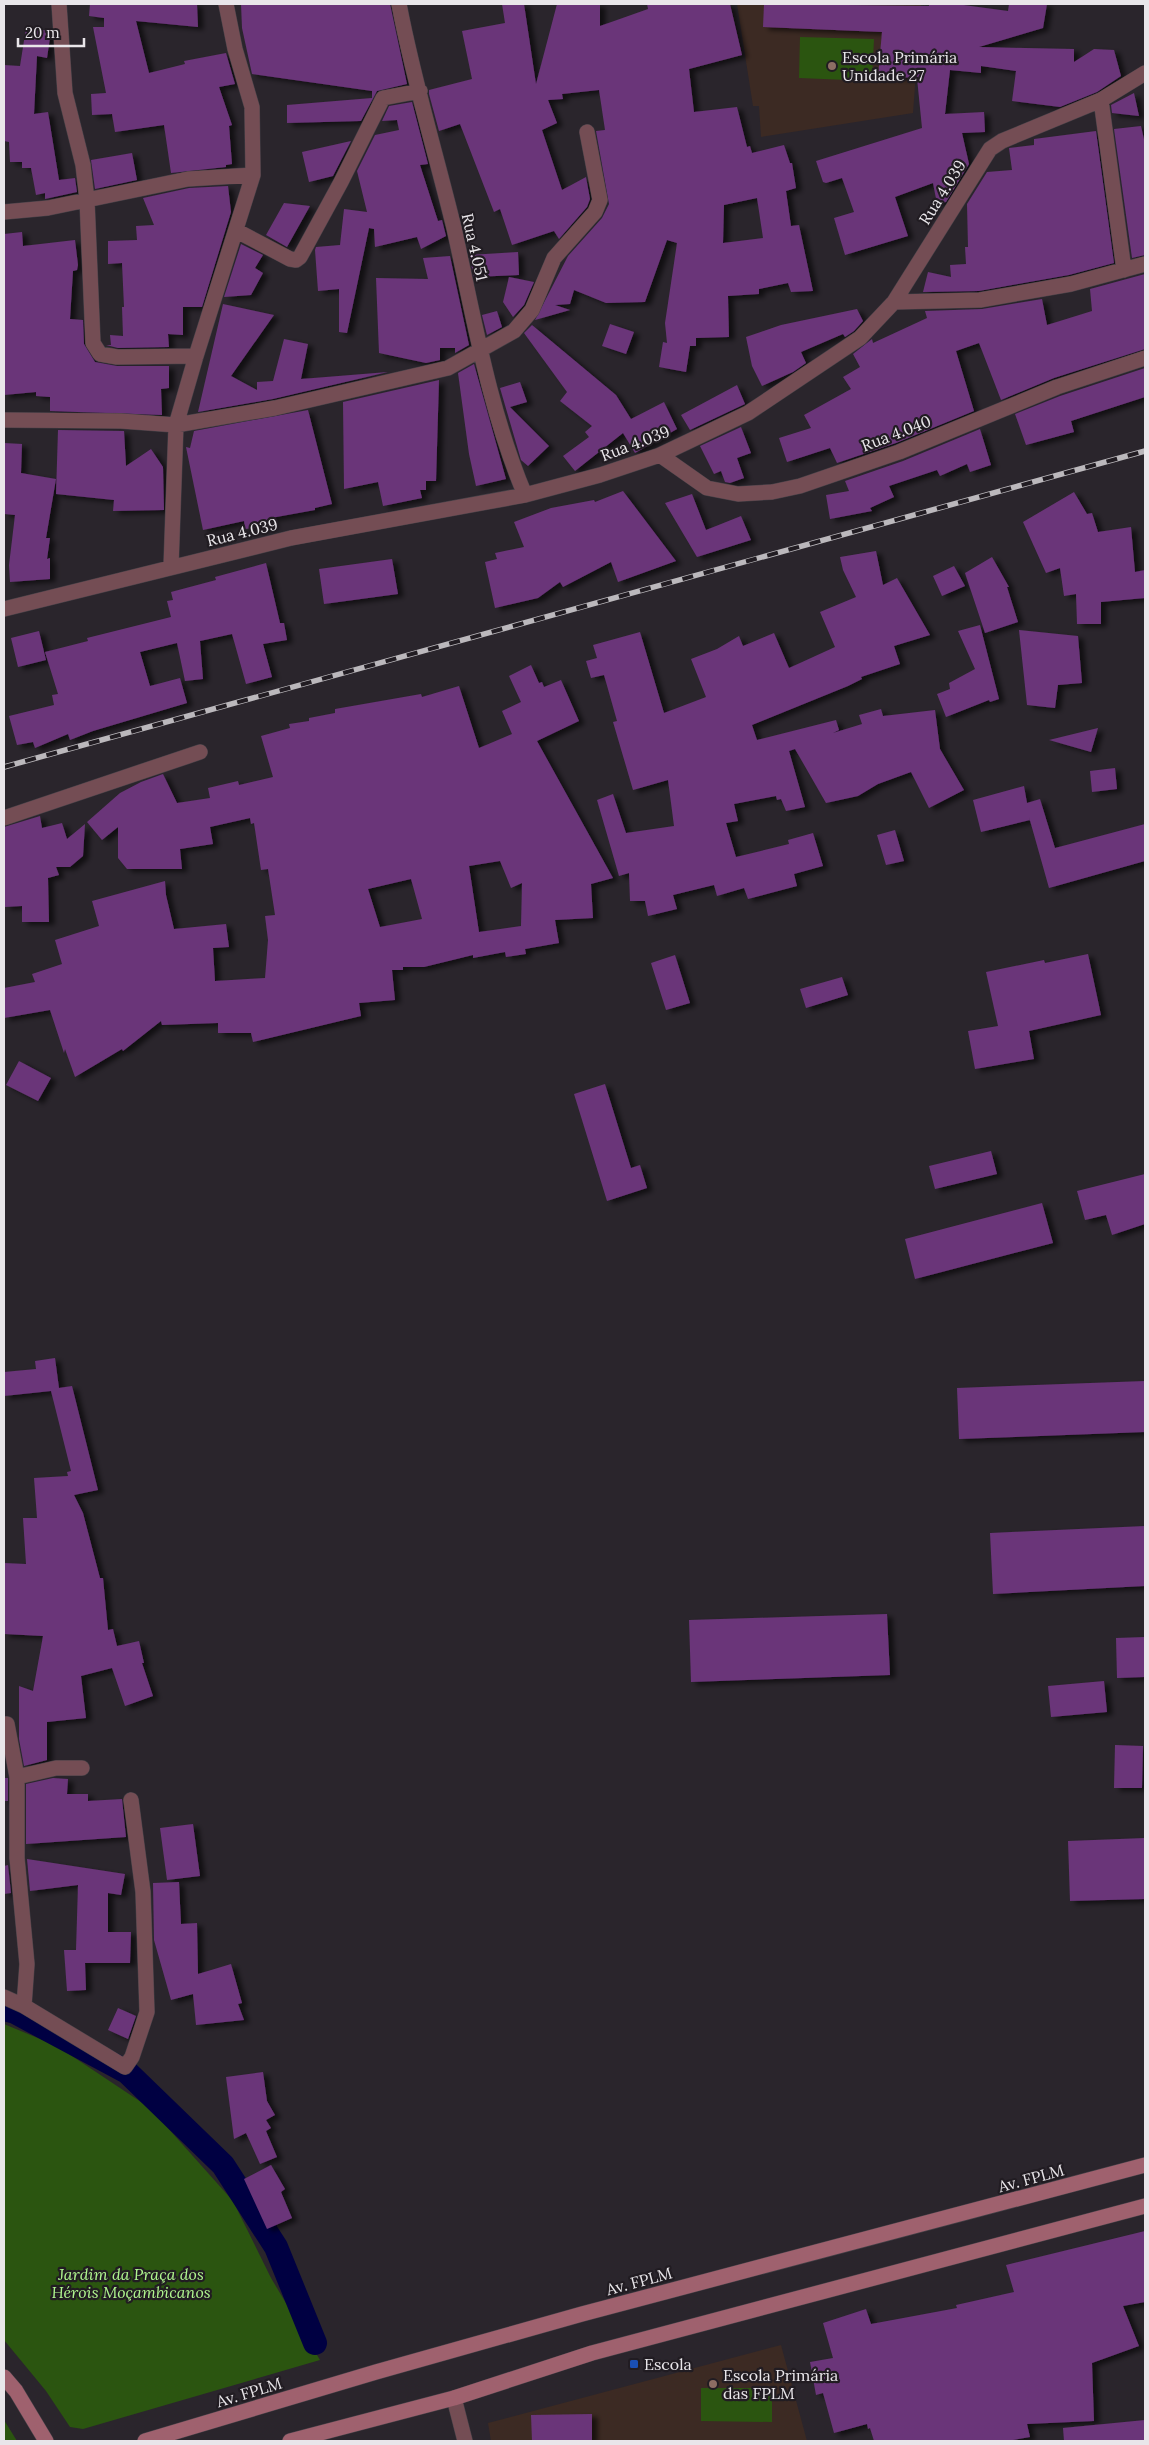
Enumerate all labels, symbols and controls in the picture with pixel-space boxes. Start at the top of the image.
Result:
scale bar [18,15,84,47]
text: 20 m [25,23,60,42]
place label: Escola Primária Unidade 27 [842,47,957,85]
marker: Escola Primária Unidade 27 [826,60,838,72]
street label: Rua 4.039 [914,156,970,228]
street label: Rua 4.051 [458,211,493,283]
street label: Rua 4.040 [858,411,934,455]
street label: Rua 4.039 [598,421,672,465]
street label: Rua 4.039 [204,514,280,550]
street label: Av. FPLM [995,2160,1067,2197]
street label: Av. FPLM [603,2263,675,2300]
park label: Jardim da Praça dos Hérois Moçambicanos [51,2264,211,2302]
place label: Escola [644,2354,692,2374]
marker: Escola [628,2358,640,2370]
place label: Escola Primária das FPLM [723,2365,838,2403]
street label: Av. FPLM [213,2372,285,2412]
marker: Escola Primária das FPLM [707,2378,719,2390]

